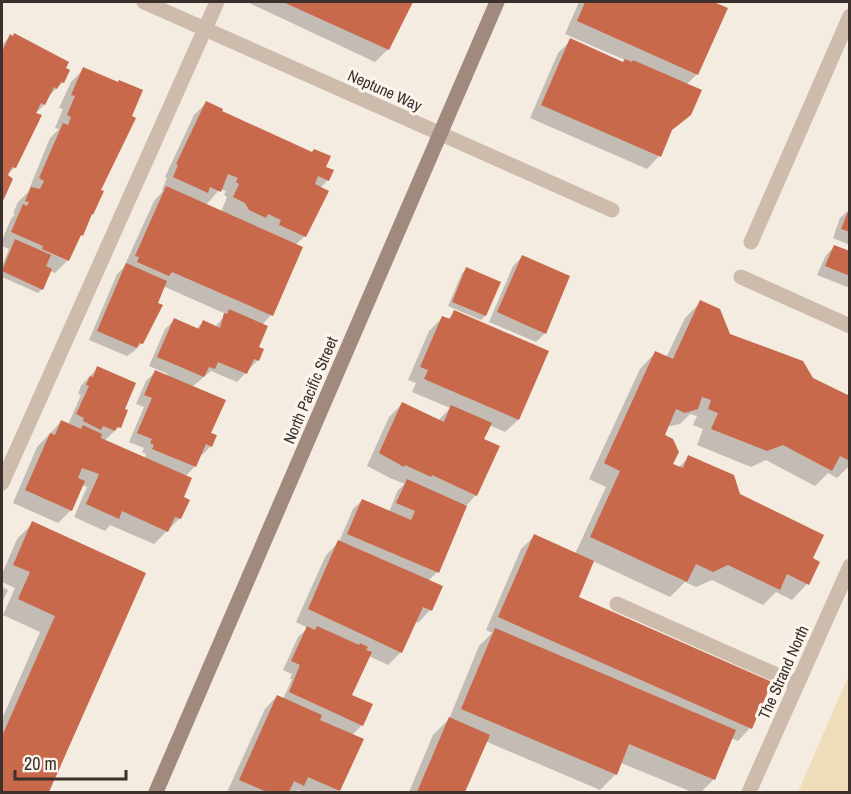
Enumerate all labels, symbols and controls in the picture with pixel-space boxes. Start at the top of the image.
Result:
street label: Neptune Way [344,64,426,116]
street label: North Pacific Street [278,333,343,447]
street label: The Strand North [752,622,814,722]
scale bar [15,743,126,781]
text: 20 m [24,751,57,776]

